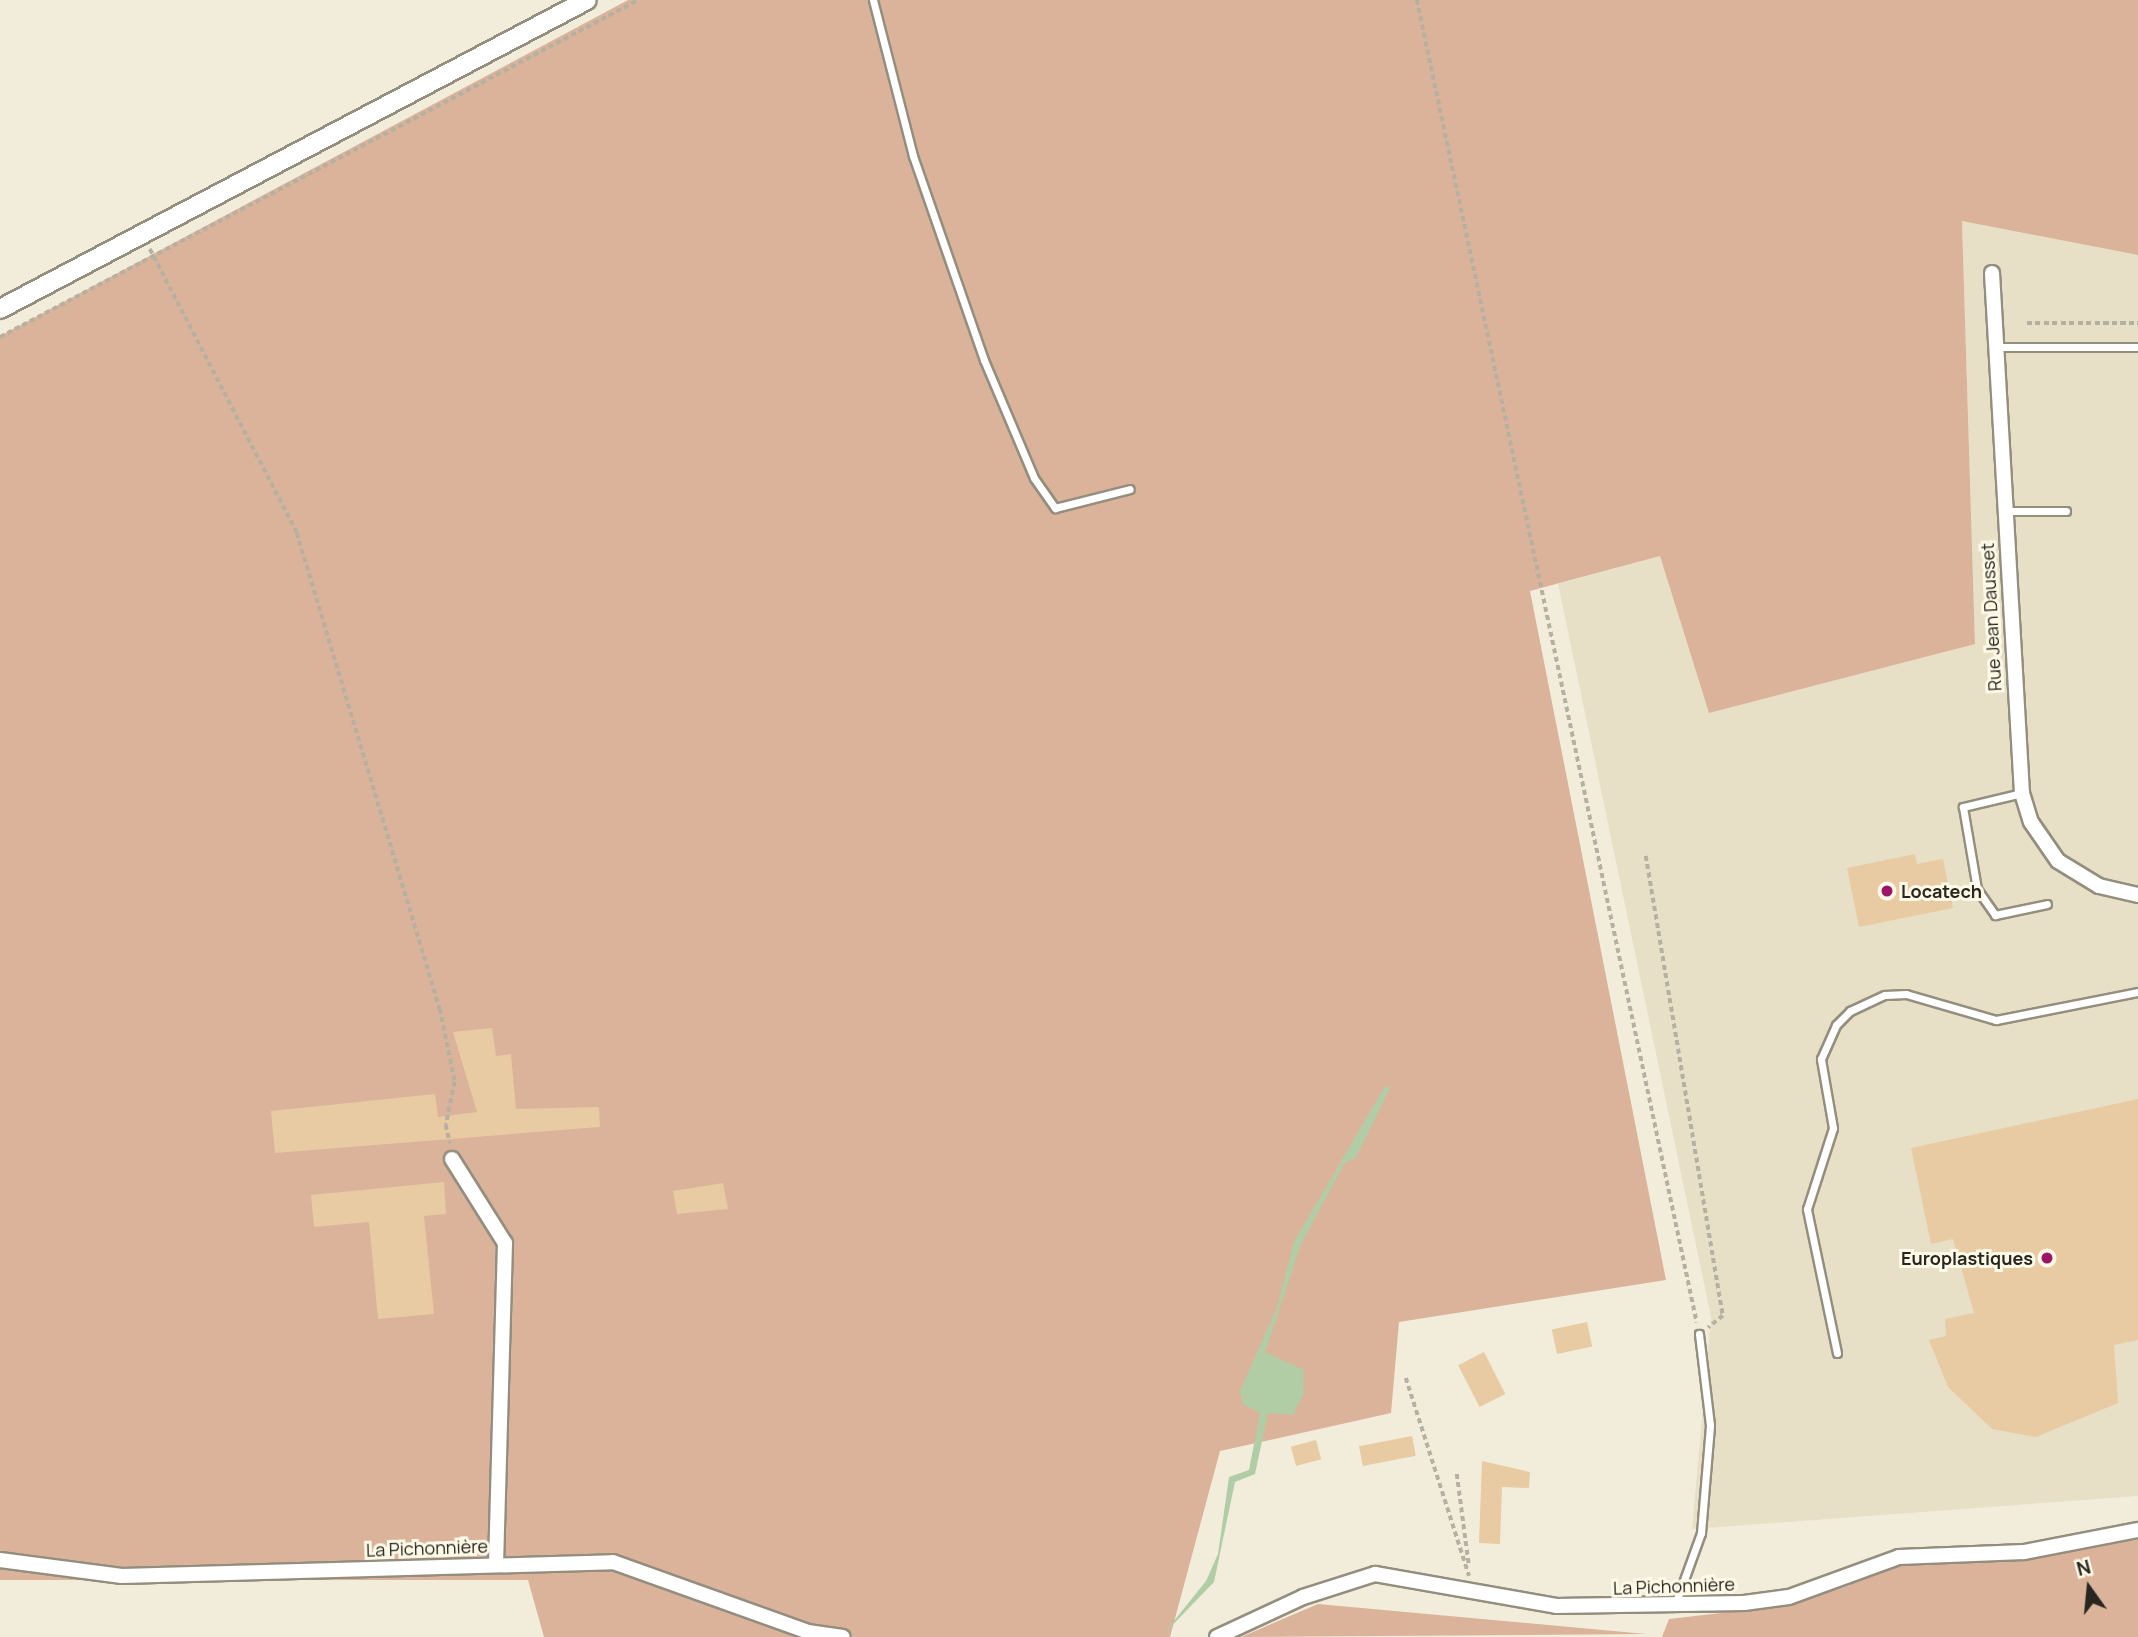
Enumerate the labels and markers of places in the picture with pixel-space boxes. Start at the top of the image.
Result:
place label: Locatech [1901,880,1982,902]
marker: Locatech [1879,883,1895,899]
place label: Europlastiques [1901,1247,2033,1269]
marker: Europlastiques [2039,1250,2055,1266]

